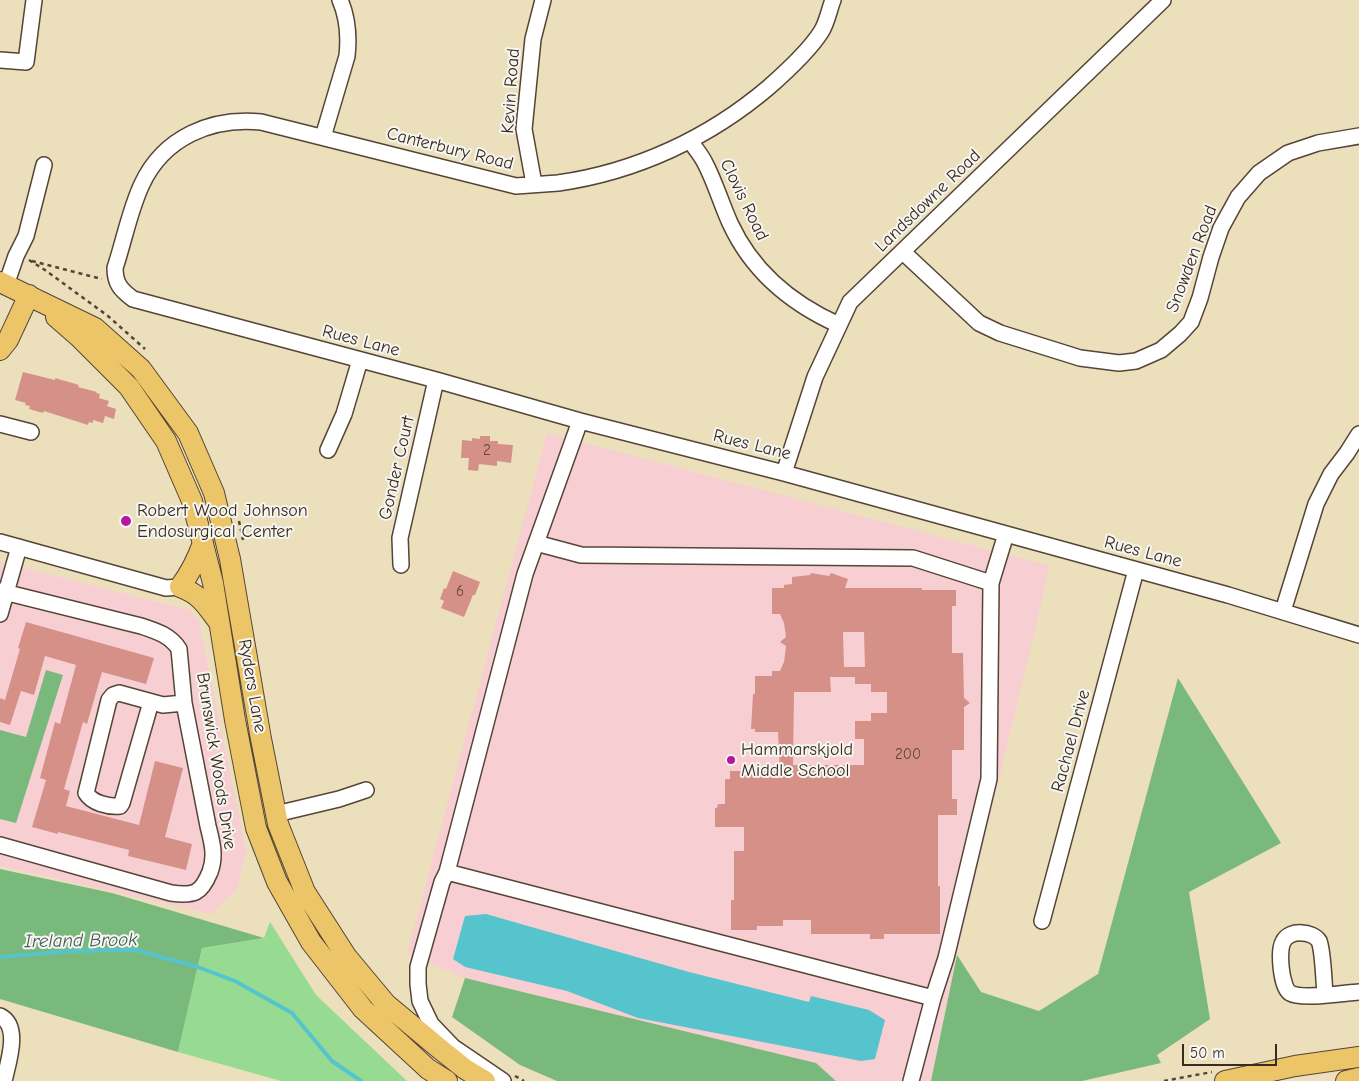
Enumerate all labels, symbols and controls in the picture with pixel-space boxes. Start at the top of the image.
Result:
street label: Kevin Road [497,48,525,134]
street label: Canterbury Road [384,123,516,175]
street label: Landsdowne Road [871,145,985,257]
street label: Clovis Road [715,156,773,244]
street label: Snowden Road [1162,202,1222,316]
street label: Rues Lane [320,320,402,362]
street label: Gonder Court [375,414,419,522]
street label: Rues Lane [711,425,793,465]
house number: 2 [483,442,491,460]
place label: Robert Wood Johnson Endosurgical Center [137,500,308,542]
marker: Robert Wood Johnson Endosurgical Center [119,514,133,528]
street label: Rues Lane [1102,531,1184,573]
house number: 6 [456,583,464,601]
street label: Ryders Lane [233,638,271,734]
street label: Brunswick Woods Drive [191,671,241,851]
street label: Rachael Drive [1047,687,1095,795]
place label: Hammarskjold Middle School [741,739,853,782]
house number: 200 [895,746,921,764]
marker: Hammarskjold Middle School [725,754,737,766]
water label: Ireland Brook [24,929,138,953]
scale bar [1184,1034,1279,1066]
text: 50 m [1190,1044,1225,1062]

